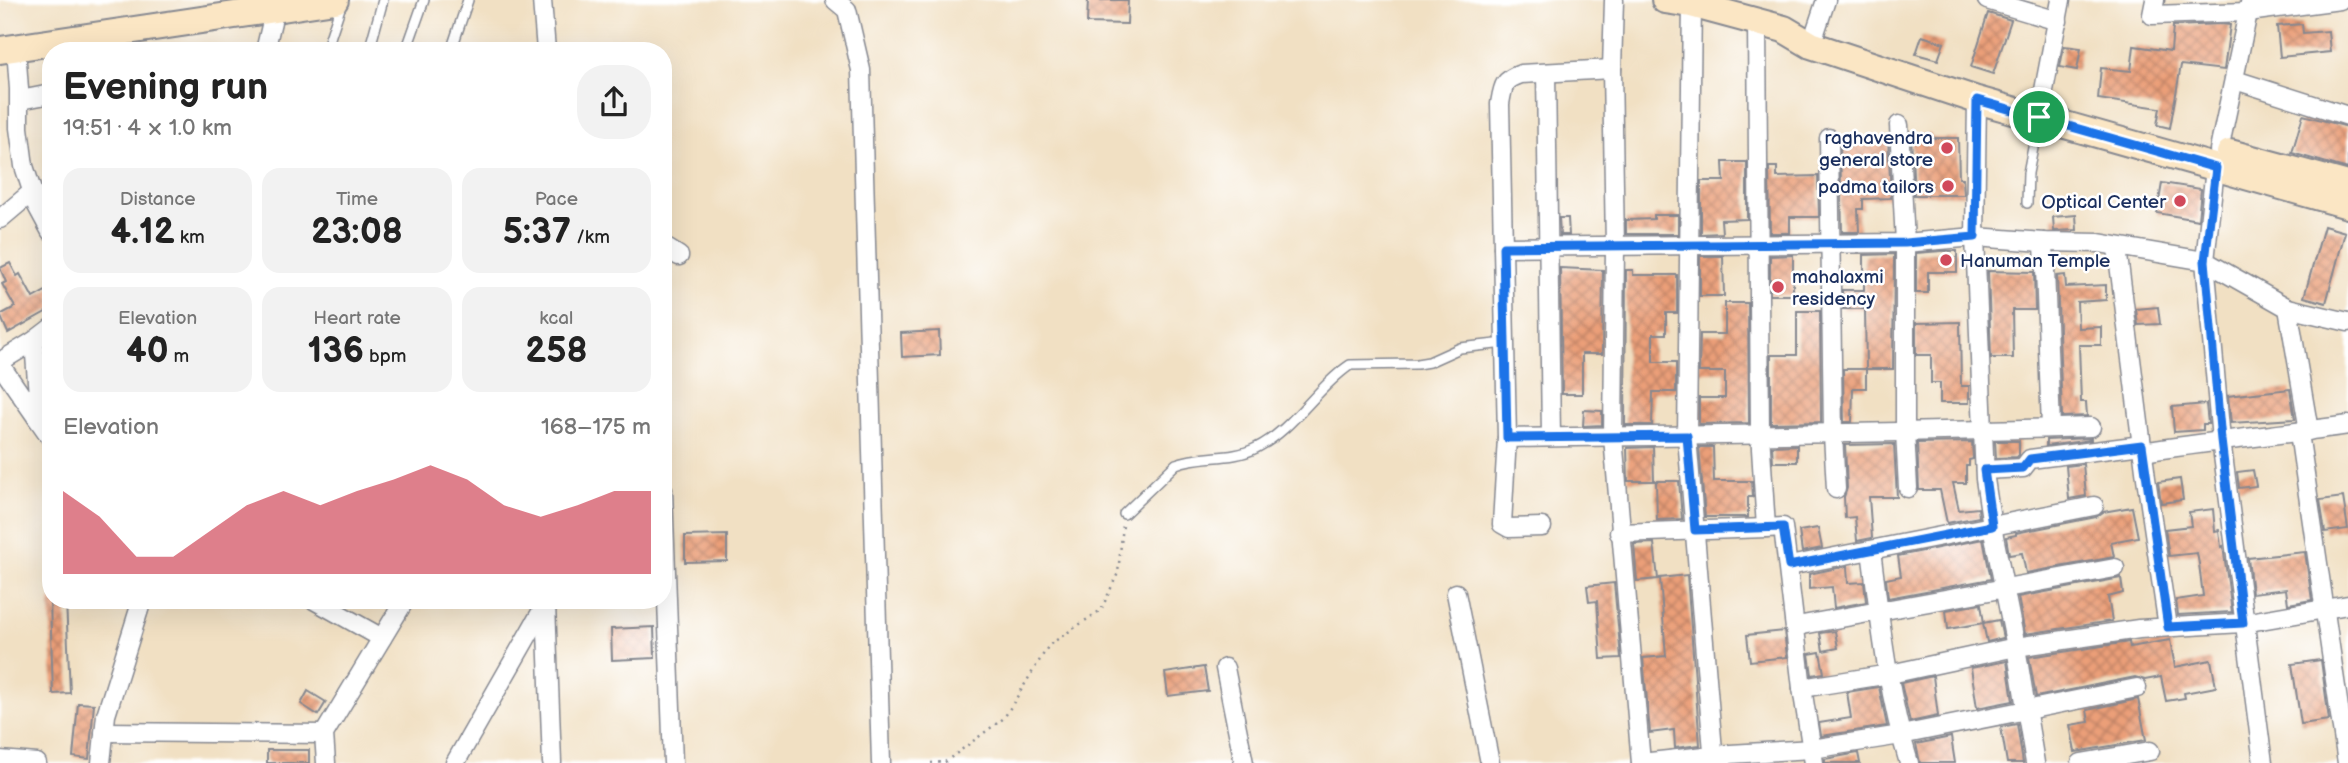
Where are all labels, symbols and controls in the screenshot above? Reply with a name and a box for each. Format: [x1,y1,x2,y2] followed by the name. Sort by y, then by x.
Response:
[63,65,268,110] text: Evening run
[577,65,651,139] button: share
[2009,87,2069,147] pin
[2020,98,2058,136] icon: arrive
[63,114,232,142] text: 19:51 · 4 × 1.0 km
[1819,127,1933,172] place label: raghavendra general store
[1939,140,1955,156] marker: raghavendra general store
[1818,176,1934,199] place label: padma tailors
[1940,178,1956,194] marker: padma tailors
[120,188,196,211] text: Distance
[336,188,378,211] text: Time
[535,188,578,211] text: Pace
[2041,191,2167,214] place label: Optical Center
[2172,193,2188,209] marker: Optical Center
[111,211,175,254] text: 4.12
[311,211,403,254] text: 23:08
[503,211,571,254] text: 5:37
[175,226,205,249] text: km
[571,226,610,249] text: /km
[1960,250,2110,273] place label: Hanuman Temple
[1938,252,1954,268] marker: Hanuman Temple
[1792,266,1884,311] place label: mahalaxmi residency
[1770,279,1786,295] marker: mahalaxmi residency
[118,307,197,330] text: Elevation
[313,307,401,330] text: Heart rate
[539,307,573,330] text: kcal
[126,330,168,373] text: 40
[308,330,364,373] text: 136
[525,330,587,373] text: 258
[168,345,189,368] text: m
[364,345,406,368] text: bpm
[63,413,159,441] text: Elevation
[541,413,651,441] text: 168–175 m

